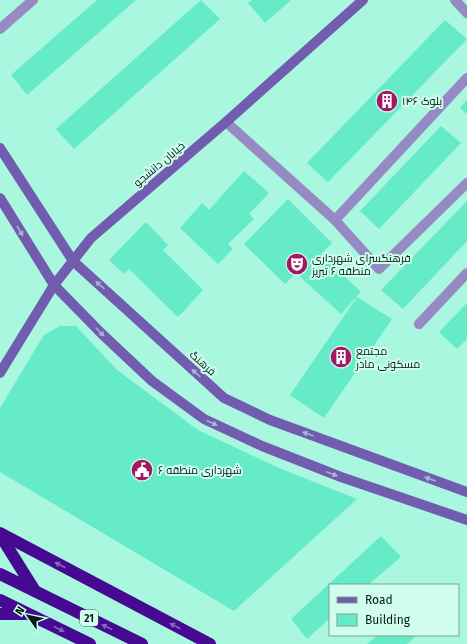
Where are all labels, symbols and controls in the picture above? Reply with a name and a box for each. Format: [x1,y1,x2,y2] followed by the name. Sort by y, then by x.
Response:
[374,88,400,114] building icon: بلوک ۱۴۶
[402,95,442,108] place label: بلوک ۱۴۶
[131,139,188,190] street label: خیابان دانشجو
[17,225,24,237] one-way arrow
[284,251,310,277] theatre icon: فرهنگسرای شهرداری منطقه ۶ تبریز
[311,252,411,278] place label: فرهنگسرای شهرداری منطقه ۶ تبریز
[95,281,104,290] one-way arrow
[95,328,105,337] one-way arrow
[328,344,354,370] building icon: مجتمع مسکونی مادر
[355,345,420,371] place label: مجتمع مسکونی مادر
[187,348,219,379] street label: فرهنگ
[190,368,201,377] one-way arrow
[206,420,218,426] one-way arrow
[302,431,314,437] one-way arrow
[129,457,155,483] public building icon: شهرداری منطقه ۶
[158,464,242,477] place label: شهرداری منطقه ۶
[326,471,338,477] one-way arrow
[424,475,436,481] one-way arrow
[54,562,66,568] one-way arrow
[329,584,459,636] legend
[365,593,393,607] text: Road
[8,596,48,636] north arrow
[13,604,27,617] text: N
[80,610,98,626] road number: 21
[365,613,411,627] text: Building
[169,623,181,629] one-way arrow
[101,624,113,630] one-way arrow
[53,626,65,632] one-way arrow

